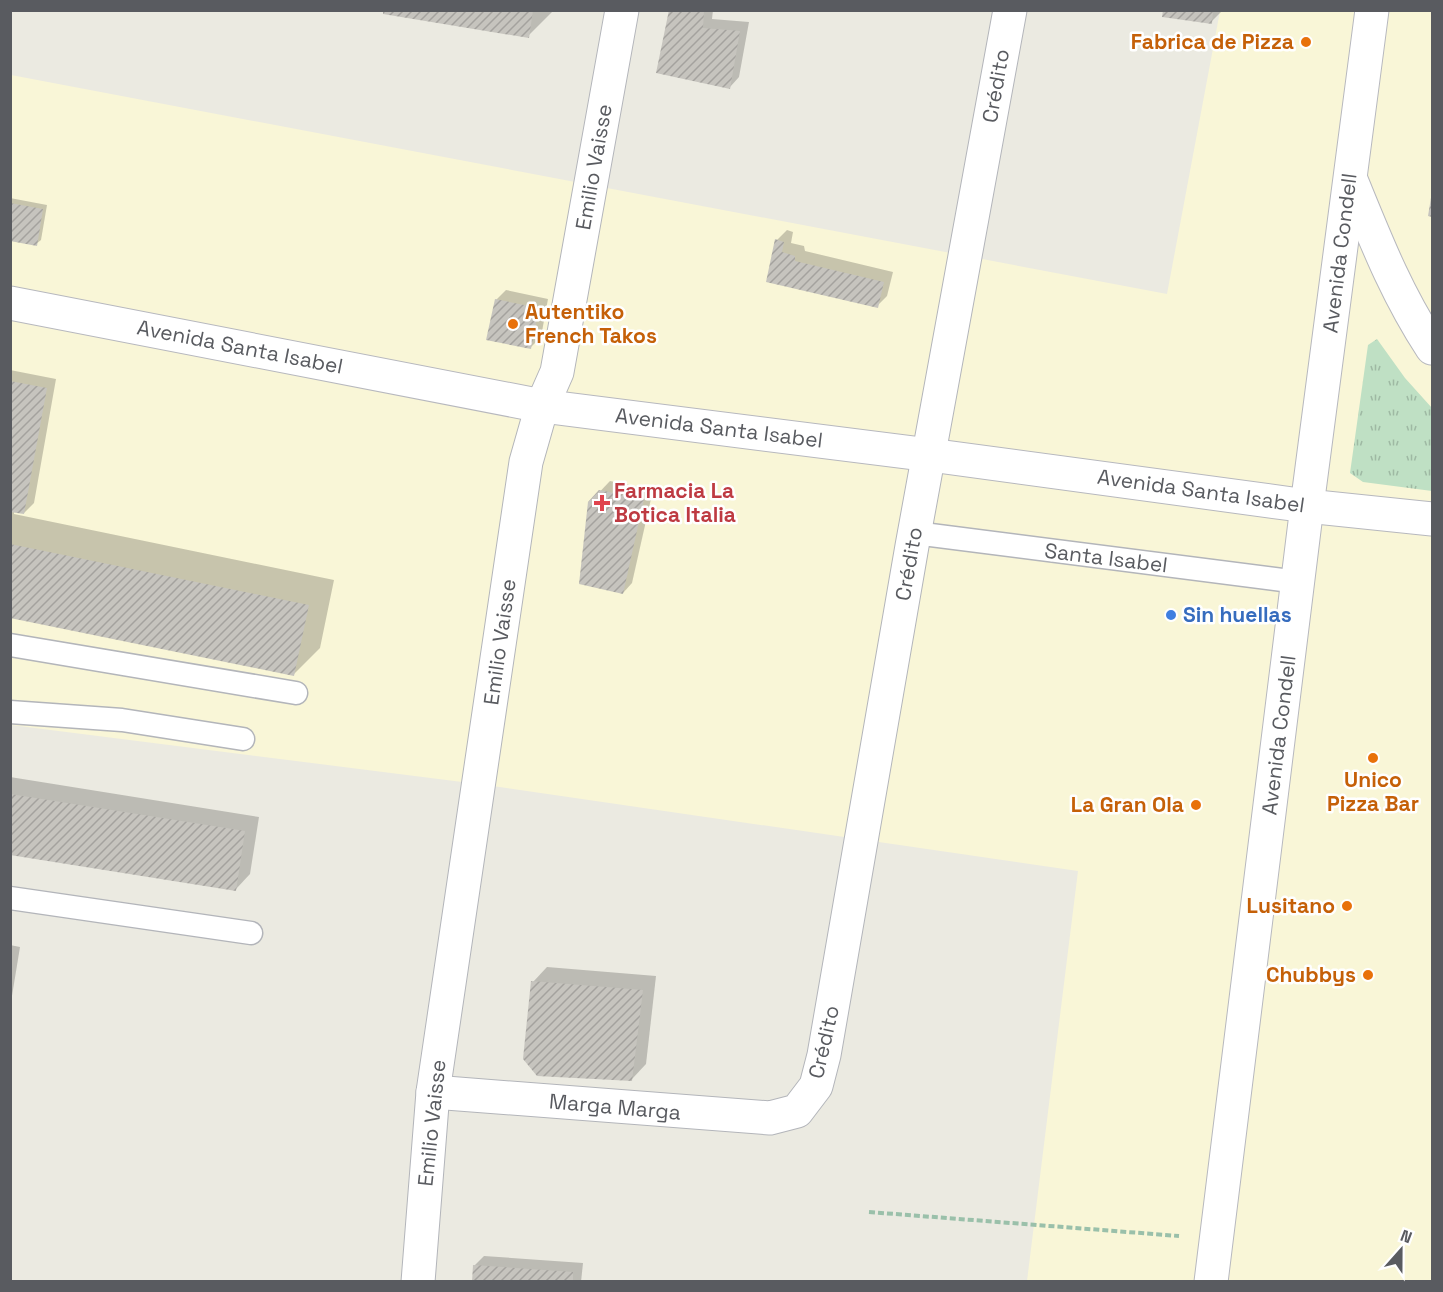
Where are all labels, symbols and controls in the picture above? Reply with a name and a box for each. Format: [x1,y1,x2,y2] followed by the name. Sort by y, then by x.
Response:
[1131,28,1294,55] place label: Fabrica de Pizza
[1299,35,1313,49] marker: Fabrica de Pizza
[976,47,1015,125] street label: Crédito
[569,102,618,232] street label: Emilio Vaisse
[1316,172,1363,334] street label: Avenida Condell
[525,298,657,349] place label: Autentiko French Takos
[135,313,345,380] street label: Avenida Santa Isabel
[506,317,520,331] marker: Autentiko French Takos
[614,401,824,454] street label: Avenida Santa Isabel
[1096,463,1306,518] street label: Avenida Santa Isabel
[614,477,736,528] place label: Farmacia La Botica Italia
[595,496,609,510] marker: Farmacia La Botica Italia
[889,525,928,603] street label: Crédito
[1043,537,1169,578] street label: Santa Isabel
[477,577,522,707] street label: Emilio Vaisse
[1183,601,1292,628] place label: Sin huellas
[1164,608,1178,622] marker: Sin huellas
[1255,654,1302,816] street label: Avenida Condell
[1366,751,1380,765] marker: Unico Pizza Bar
[1327,766,1419,817] place label: Unico Pizza Bar
[1071,791,1184,818] place label: La Gran Ola
[1189,798,1203,812] marker: La Gran Ola
[1247,892,1335,919] place label: Lusitano
[1340,899,1354,913] marker: Lusitano
[1266,961,1356,988] place label: Chubbys
[1361,968,1375,982] marker: Chubbys
[802,1003,845,1081] street label: Crédito
[411,1058,452,1188] street label: Emilio Vaisse
[548,1087,682,1126] street label: Marga Marga
[1371,1220,1431,1280] north arrow
[1397,1225,1415,1248] text: N

